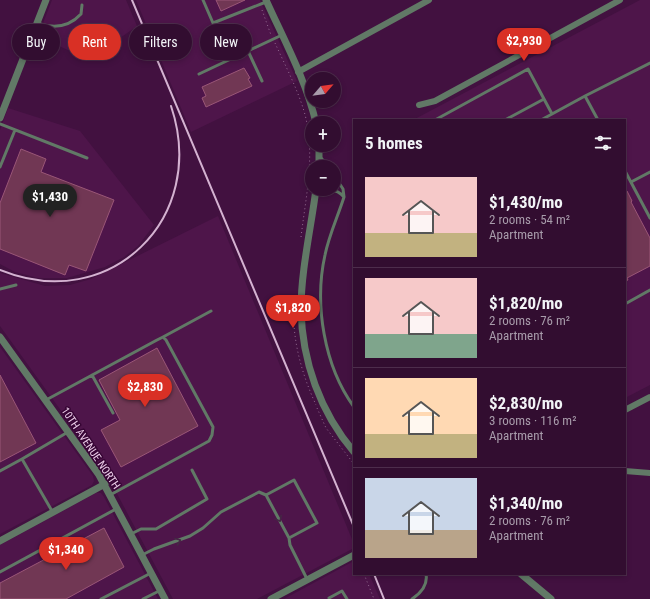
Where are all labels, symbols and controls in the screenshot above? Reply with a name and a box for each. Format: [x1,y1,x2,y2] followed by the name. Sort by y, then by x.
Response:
[12,24,60,60] chip: Buy
[68,24,121,60] chip: Rent
[129,24,192,60] chip: Filters
[200,24,252,60] chip: New
[491,28,557,62] pin: $2,930
[506,33,542,48] text: $2,930
[305,72,341,108] north arrow
[305,72,341,196] map controls
[305,116,341,152] button: +
[592,132,614,154] icon: filters
[365,133,423,153] text: 5 homes
[305,160,341,196] button: −
[17,184,83,218] pin: $1,430
[32,189,68,204] text: $1,430
[489,192,563,212] text: $1,430/mo
[397,193,445,241] icon: home
[489,212,570,227] text: 2 rooms · 54 m²
[489,227,543,242] text: Apartment
[489,293,563,313] text: $1,820/mo
[397,294,445,342] icon: home
[260,295,326,329] pin: $1,820
[275,300,311,315] text: $1,820
[489,313,570,328] text: 2 rooms · 76 m²
[489,328,543,343] text: Apartment
[112,374,178,408] pin: $2,830
[127,379,163,394] text: $2,830
[489,393,563,413] text: $2,830/mo
[397,394,445,442] icon: home
[58,405,123,492] street label: 10TH AVENUE NORTH
[489,413,576,428] text: 3 rooms · 116 m²
[489,428,543,443] text: Apartment
[489,493,563,513] text: $1,340/mo
[397,494,445,542] icon: home
[489,513,570,528] text: 2 rooms · 76 m²
[274,515,282,522] one-way arrow
[489,528,543,543] text: Apartment
[33,537,99,571] pin: $1,340
[174,537,181,545] one-way arrow
[48,542,84,557] text: $1,340

